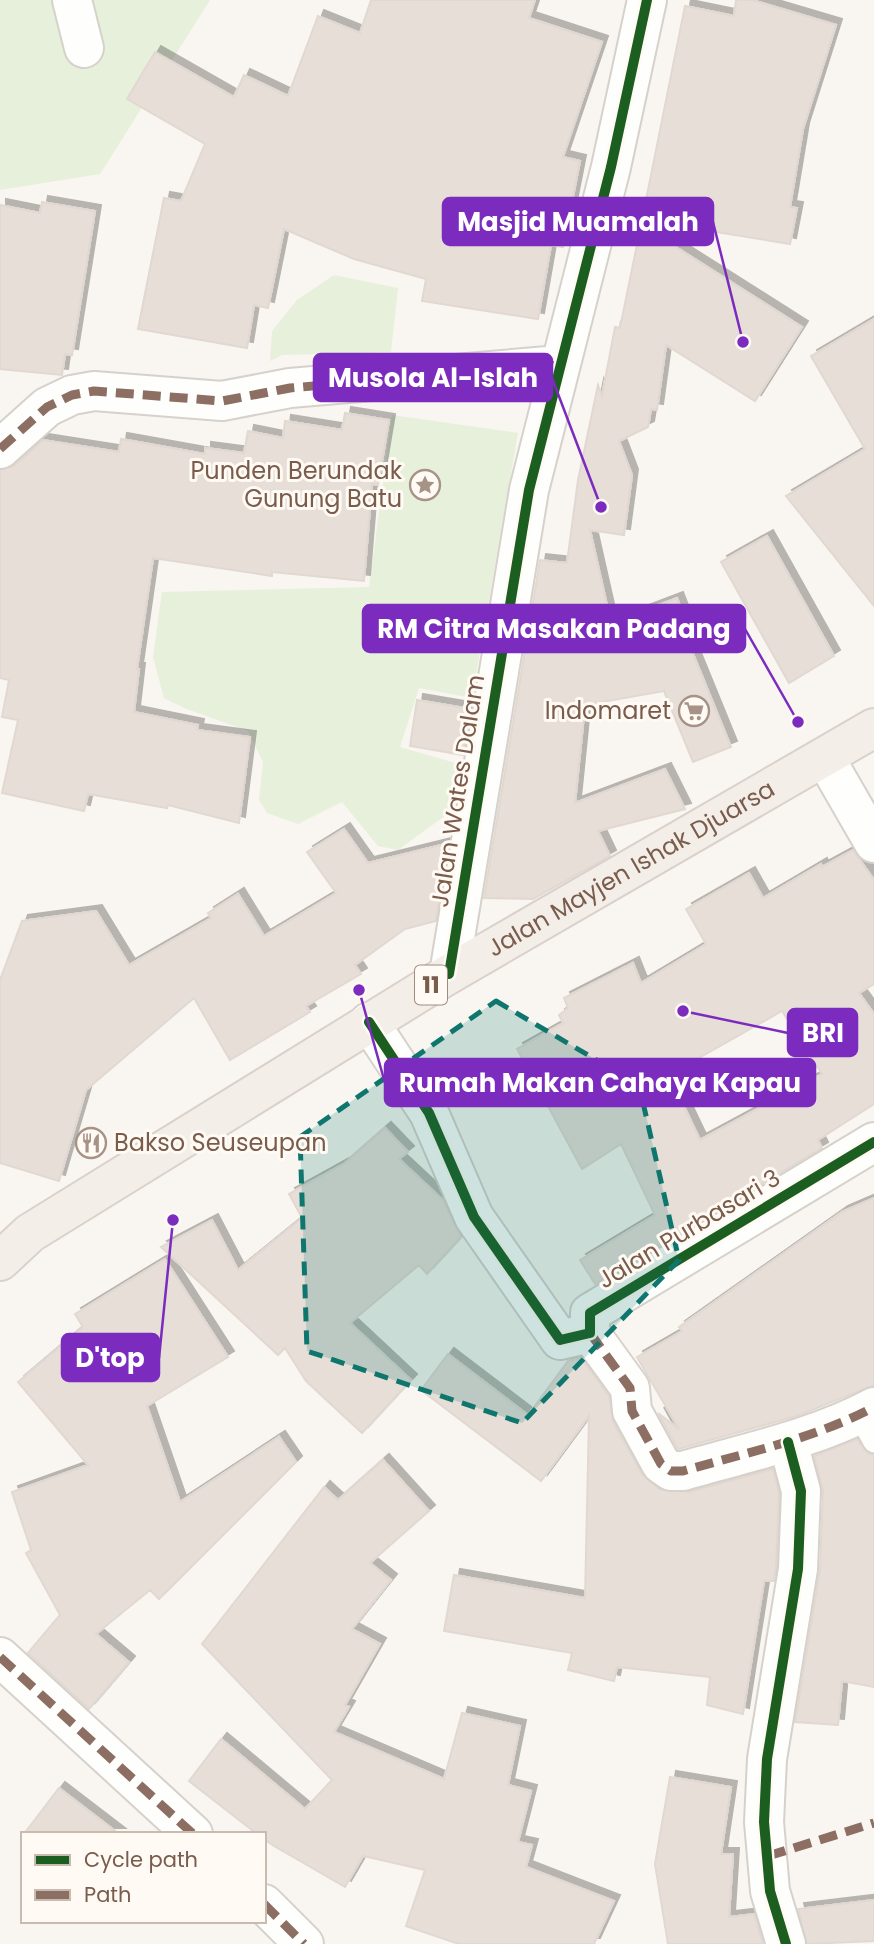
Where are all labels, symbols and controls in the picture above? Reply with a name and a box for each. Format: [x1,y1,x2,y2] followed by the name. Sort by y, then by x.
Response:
[443,198,713,245] callout: Masjid Muamalah
[457,204,699,240] text: Masjid Muamalah
[314,354,552,401] callout: Musola Al-Islah
[328,360,538,396] text: Musola Al-Islah
[190,454,403,515] place label: Punden Berundak Gunung Batu
[408,468,442,502] place icon: Punden Berundak Gunung Batu
[363,605,745,652] callout: RM Citra Masakan Padang
[377,611,731,647] text: RM Citra Masakan Padang
[423,672,492,910] street label: Jalan Wates Dalam
[545,694,671,727] place label: Indomaret
[677,694,711,728] supermarket icon: Indomaret
[481,772,781,964] street label: Jalan Mayjen Ishak Djuarsa
[415,966,447,1004] road number: 11
[788,1009,857,1056] callout: BRI
[802,1015,844,1051] text: BRI
[385,1059,815,1106] callout: Rumah Makan Cahaya Kapau
[399,1065,801,1101] text: Rumah Makan Cahaya Kapau
[74,1126,108,1160] restaurant icon: Bakso Seuseupan
[114,1126,327,1159] place label: Bakso Seuseupan
[591,1161,786,1296] street label: Jalan Purbasari 3
[62,1334,159,1381] callout: D'top
[75,1340,145,1376] text: D'top
[21,1832,266,1923] legend
[84,1845,198,1874] text: Cycle path
[84,1880,131,1909] text: Path

